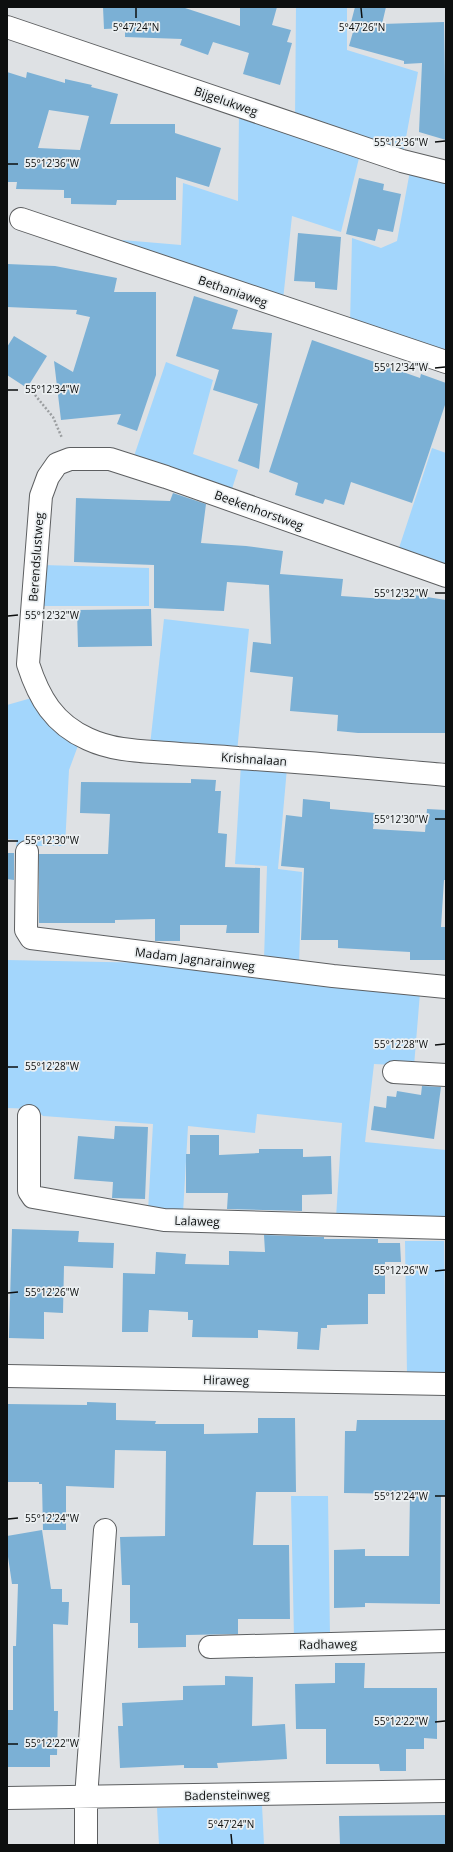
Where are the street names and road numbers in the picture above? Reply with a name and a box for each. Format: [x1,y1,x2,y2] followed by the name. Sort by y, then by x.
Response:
[192,82,261,120] street label: Bijgelukweg
[196,271,270,311] street label: Bethaniaweg
[212,486,306,534] street label: Beekenhorstweg
[24,511,48,602] street label: Berendslustweg
[220,748,288,770] street label: Krishnalaan
[134,943,256,975] street label: Madam Jagnarainweg
[174,1212,220,1230] street label: Lalaweg
[203,1371,250,1389] street label: Hiraweg
[299,1635,358,1653] street label: Radhaweg
[184,1786,270,1804] street label: Badensteinweg

